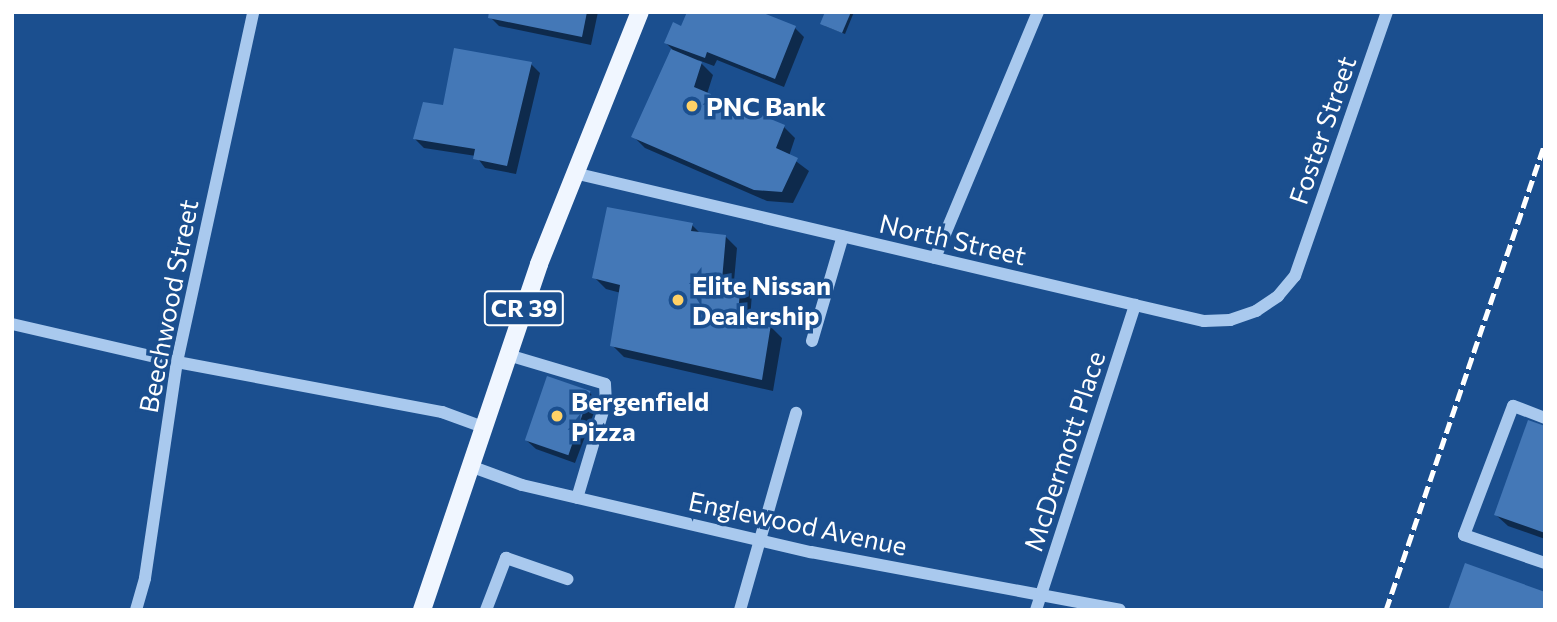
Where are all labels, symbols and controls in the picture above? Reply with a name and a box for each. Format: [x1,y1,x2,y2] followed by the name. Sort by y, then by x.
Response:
[1282,52,1362,208] street label: Foster Street
[706,90,826,122] place label: PNC Bank
[684,98,700,114] marker: PNC Bank
[132,197,204,415] street label: Beechwood Street
[877,207,1029,271] street label: North Street
[692,269,831,330] place label: Elite Nissan Dealership
[484,288,564,328] road number: CR 39
[670,292,686,308] marker: Elite Nissan Dealership
[1017,347,1111,555] street label: McDermott Place
[571,385,709,446] place label: Bergenfield Pizza
[549,408,565,424] marker: Bergenfield Pizza
[686,485,910,561] street label: Englewood Avenue

